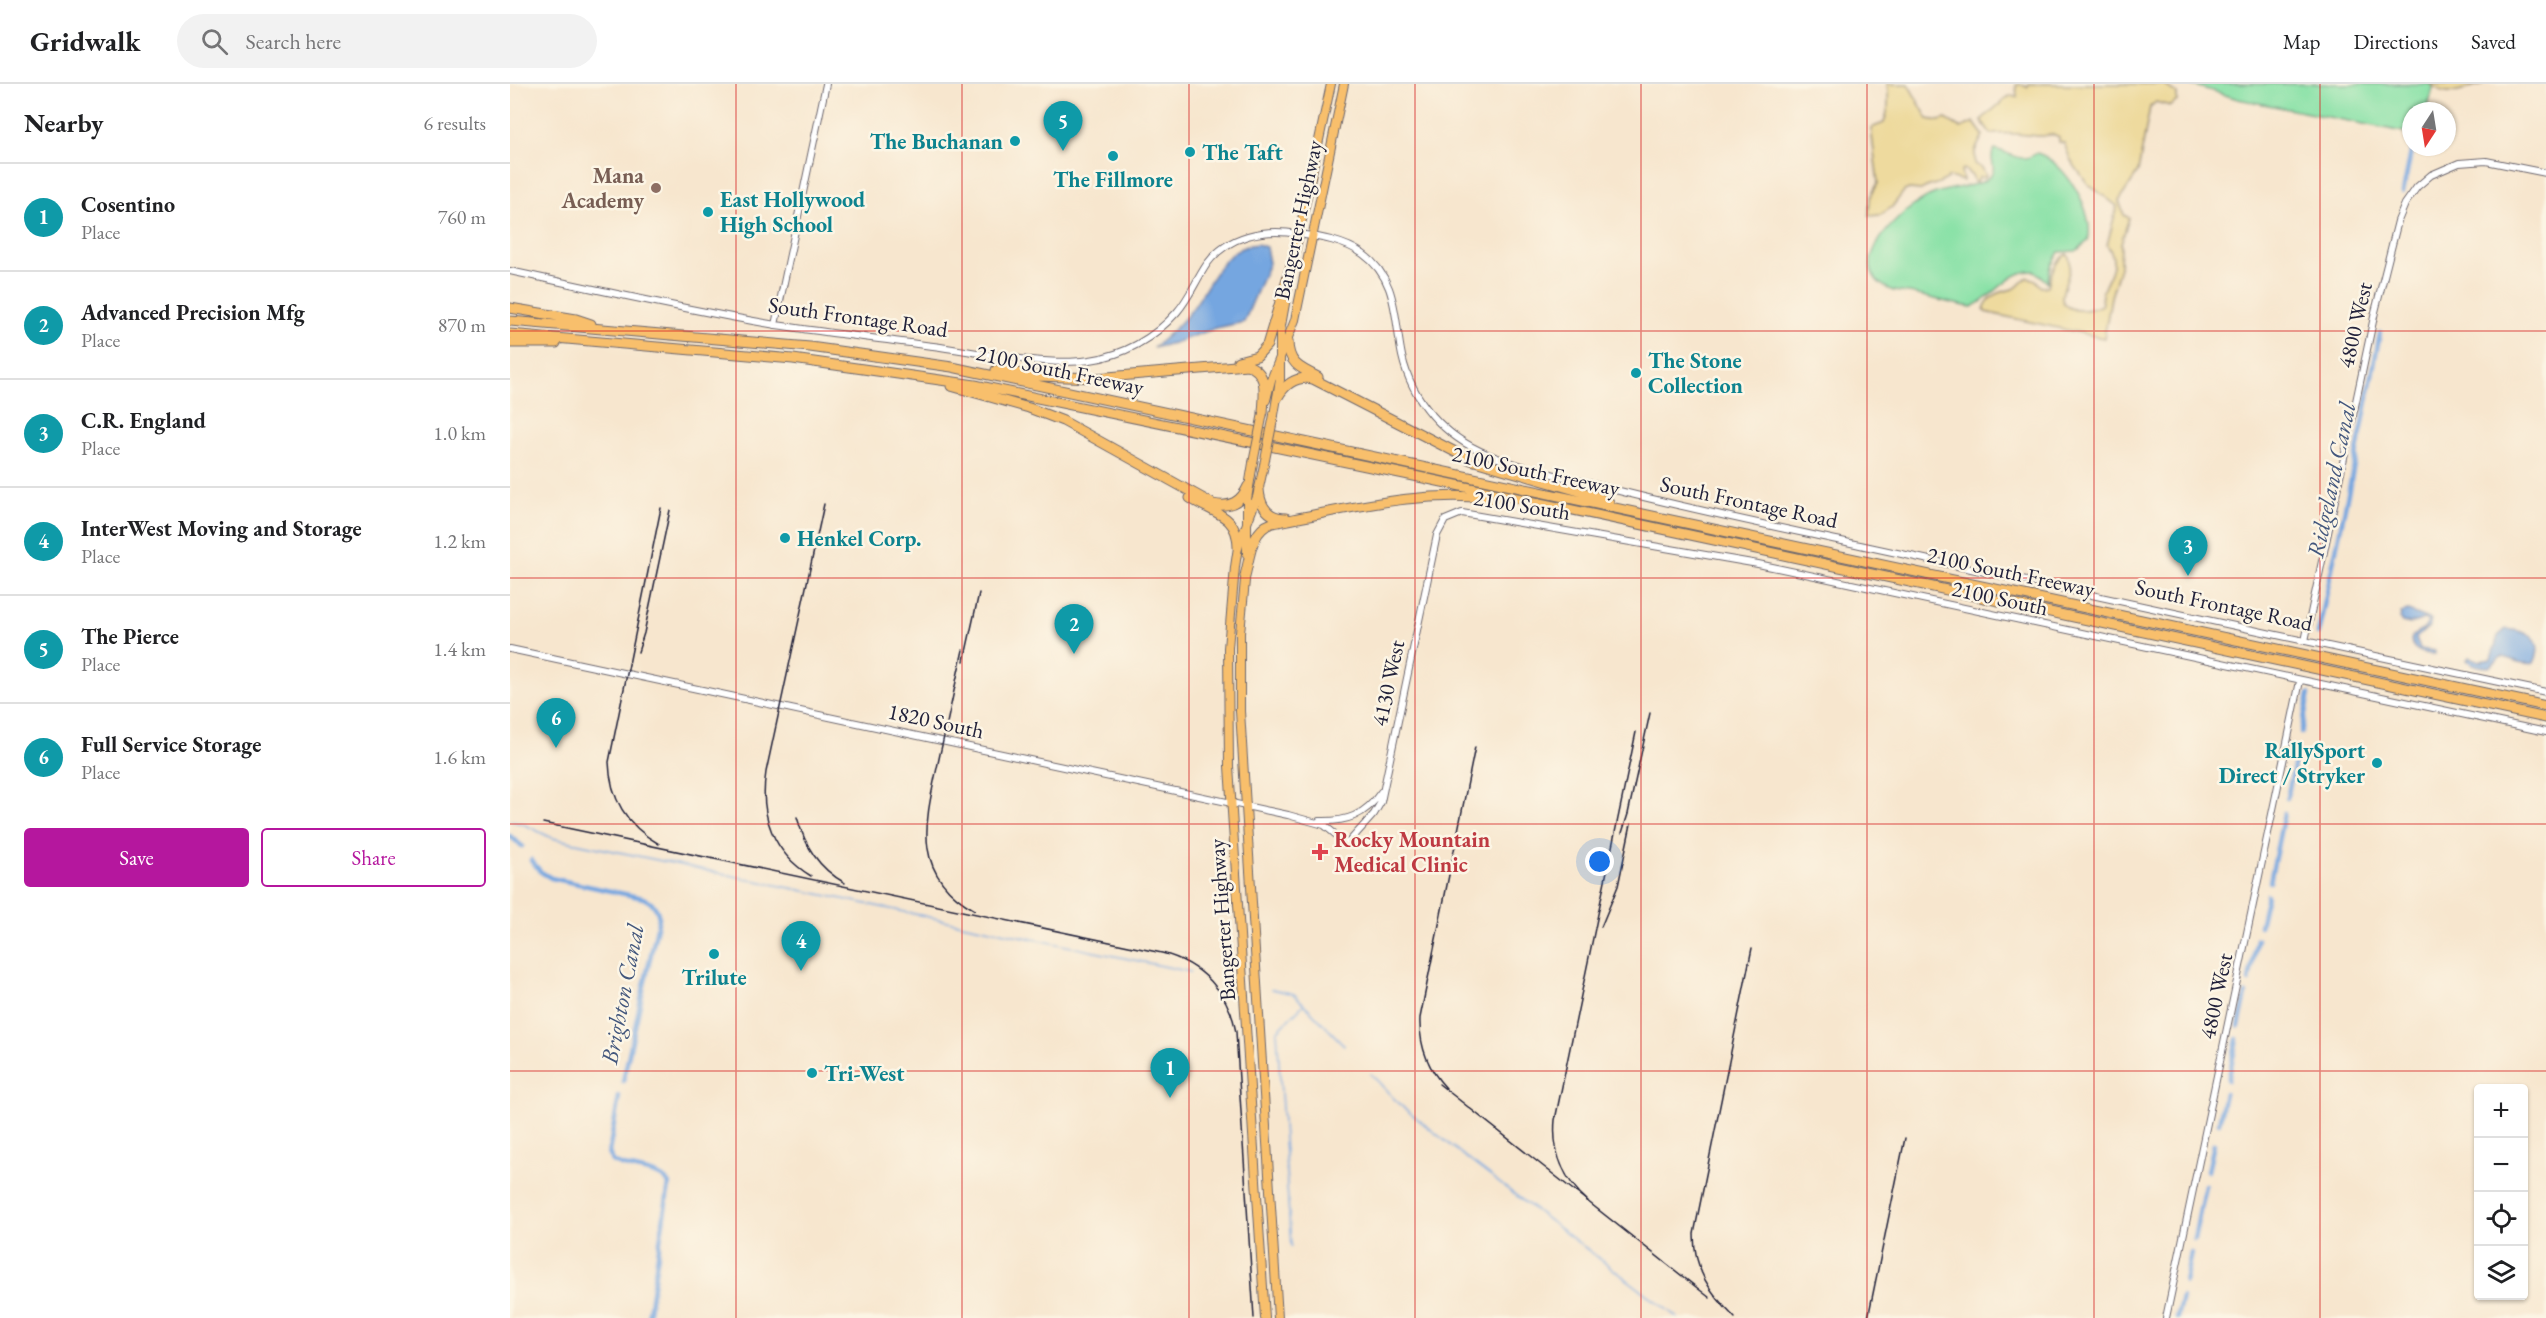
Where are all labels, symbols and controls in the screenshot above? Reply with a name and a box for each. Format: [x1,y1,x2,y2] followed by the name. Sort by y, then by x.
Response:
[177,14,597,68] search box
[30,23,141,59] text: Gridwalk
[198,25,231,58] icon: search
[246,27,341,56] text: Search here
[2283,28,2320,55] text: Map
[2353,28,2438,55] text: Directions
[2471,28,2516,55] text: Saved
[1044,101,1082,151] pin: 5
[2402,102,2456,156] north arrow
[24,106,104,140] text: Nearby
[423,110,486,136] text: 6 results
[870,127,1004,156] place label: The Buchanan
[1008,134,1022,148] marker: The Buchanan
[1267,137,1329,303] street label: Bangerter Highway
[1202,138,1284,167] place label: The Taft
[1183,145,1197,159] marker: The Taft
[1106,149,1120,163] marker: The Fillmore
[560,161,644,215] place label: Mana Academy
[1053,165,1173,194] place label: The Fillmore
[649,181,663,195] marker: Mana Academy
[720,185,865,239] place label: East Hollywood High School
[81,190,175,219] text: Cosentino
[38,204,49,230] text: 1
[438,204,486,230] text: 760 m
[701,205,715,219] marker: East Hollywood High School
[81,219,120,245] text: Place
[2331,279,2379,371] street label: 4800 West
[766,290,950,344] street label: South Frontage Road
[81,298,305,327] text: Advanced Precision Mfg
[38,312,49,338] text: 2
[438,312,486,338] text: 870 m
[81,327,120,353] text: Place
[974,338,1147,402] street label: 2100 South Freeway
[1648,346,1743,400] place label: The Stone Collection
[1629,366,1643,380] marker: The Stone Collection
[2299,398,2363,561] water label: Ridgeland Canal
[81,406,206,435] text: C.R. England
[38,420,49,446] text: 3
[433,420,486,446] text: 1.0 km
[81,435,120,461] text: Place
[1450,439,1623,503] street label: 2100 South Freeway
[1658,469,1841,535] street label: South Frontage Road
[1472,483,1572,527] street label: 2100 South
[81,514,362,543] text: InterWest Moving and Storage
[797,524,922,553] place label: Henkel Corp.
[2168,526,2208,576] pin: 3
[38,528,49,554] text: 4
[433,528,486,554] text: 1.2 km
[778,531,792,545] marker: Henkel Corp.
[1925,541,2097,603] street label: 2100 South Freeway
[81,543,120,569] text: Place
[2133,572,2316,638] street label: South Frontage Road
[1950,575,2050,621] street label: 2100 South
[1054,604,1094,654] pin: 2
[81,622,179,651] text: The Pierce
[38,636,49,662] text: 5
[433,636,486,662] text: 1.4 km
[1365,637,1411,729] street label: 4130 West
[81,651,120,677] text: Place
[885,697,987,745] street label: 1820 South
[536,698,576,748] pin: 6
[81,730,261,759] text: Full Service Storage
[2219,736,2366,790] place label: RallySport Direct / Stryker
[38,744,49,770] text: 6
[433,744,486,770] text: 1.6 km
[2370,756,2384,770] marker: RallySport Direct / Stryker
[81,759,120,785] text: Place
[1334,825,1491,879] place label: Rocky Mountain Medical Clinic
[24,828,249,887] button: Save
[261,828,486,887] button: Share
[1202,838,1242,1002] street label: Bangerter Highway
[1311,843,1329,861] marker: Rocky Mountain Medical Clinic
[1585,847,1614,876] your location
[593,920,651,1068] water label: Brighton Canal
[782,922,820,971] pin: 4
[707,947,721,961] marker: Trilute
[2193,950,2239,1042] street label: 4800 West
[681,963,747,992] place label: Trilute
[1150,1048,1190,1098] pin: 1
[824,1059,905,1088] place label: Tri-West
[805,1066,819,1080] marker: Tri-West
[2474,1084,2528,1300] map controls
[2474,1084,2528,1138] button: +
[2474,1138,2528,1192] button: −
[2474,1192,2528,1246] button: locate
[2474,1246,2528,1300] button: layers

